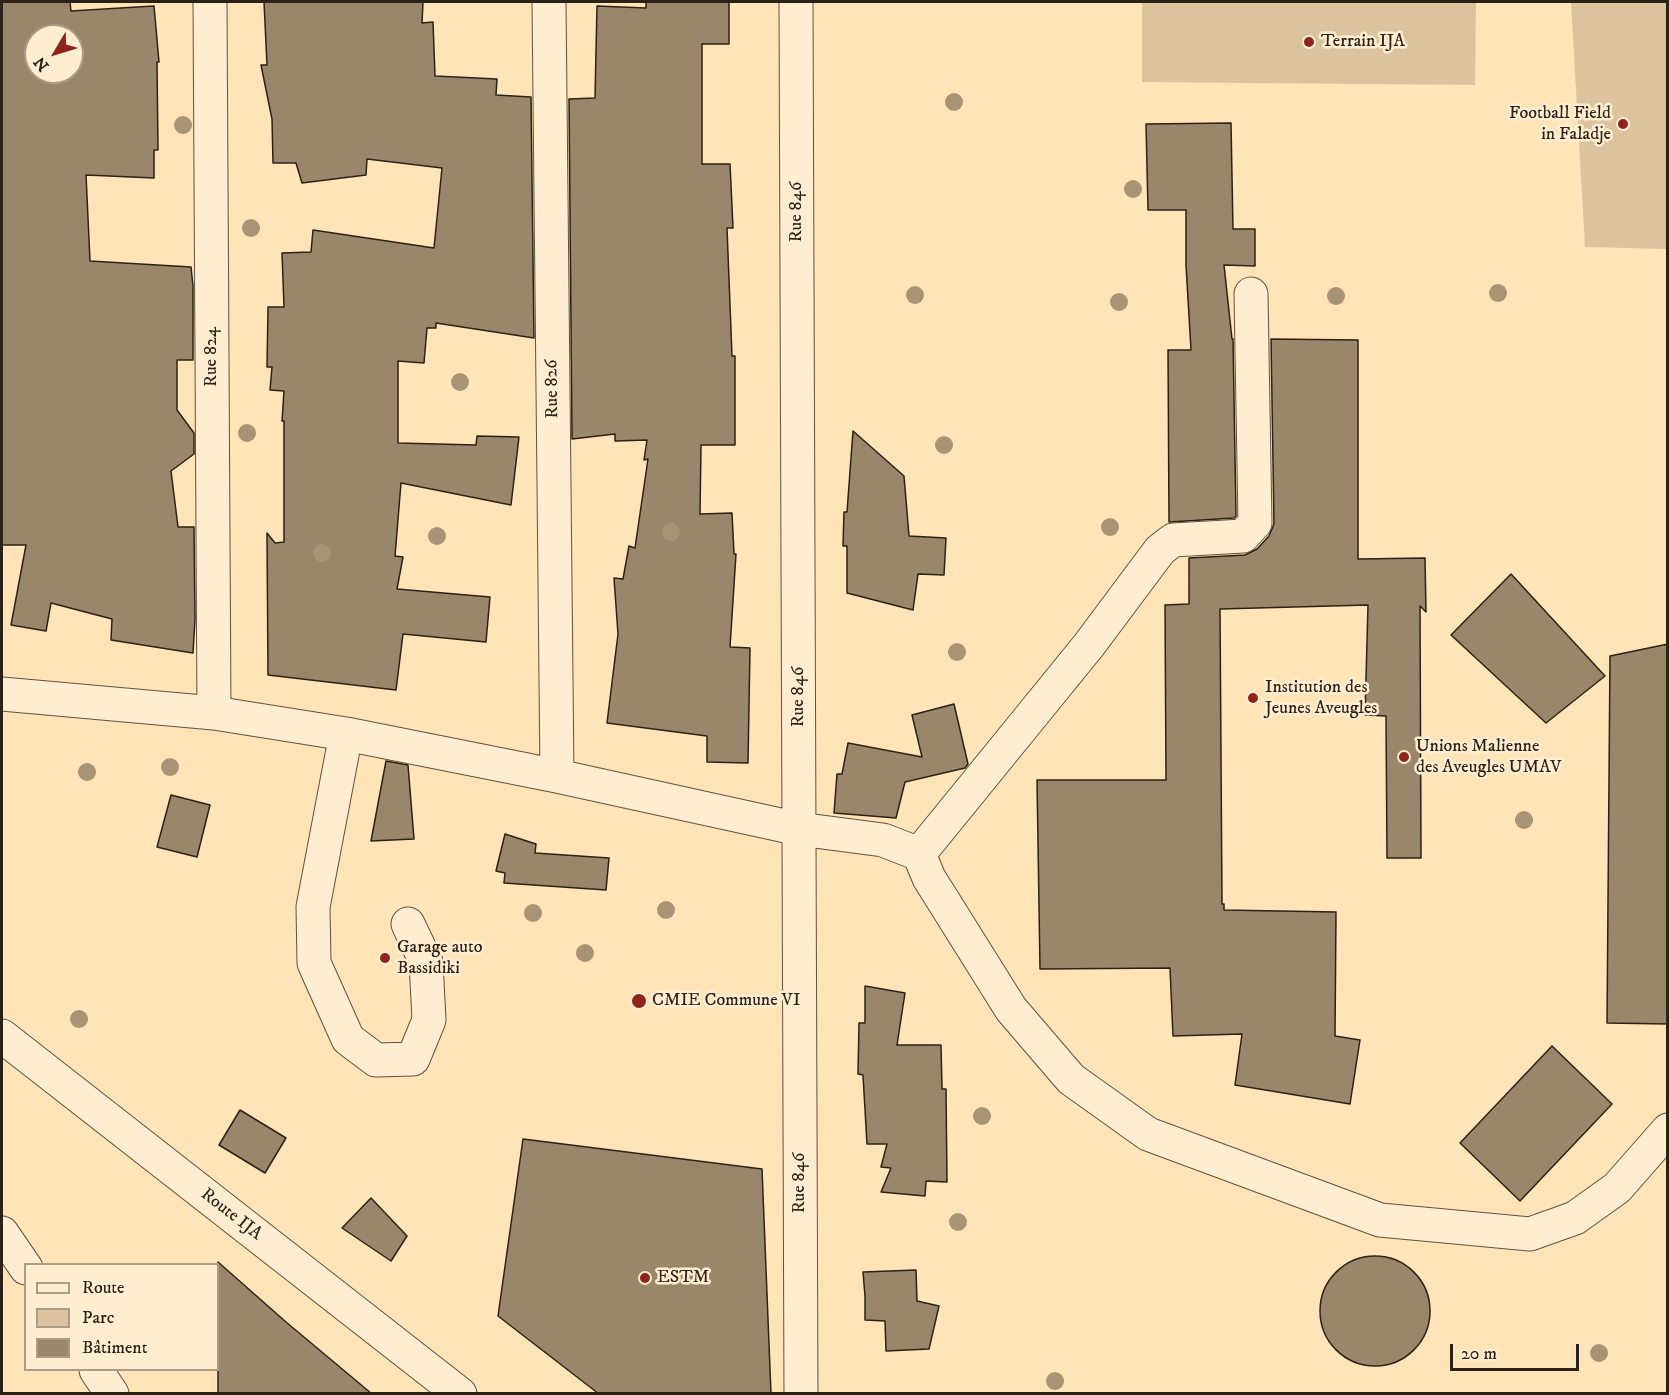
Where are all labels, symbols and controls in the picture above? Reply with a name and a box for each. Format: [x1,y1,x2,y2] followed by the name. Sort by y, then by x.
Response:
[24,24,84,84] north arrow
[1321,31,1405,53] place label: Terrain IJA
[1302,35,1316,49] marker: Terrain IJA
[29,53,53,75] text: N
[1509,103,1611,146] place label: Football Field in Faladje
[1616,117,1630,131] marker: Football Field in Faladje
[786,182,808,242] street label: Rue 846
[201,327,223,387] street label: Rue 824
[542,359,564,419] street label: Rue 826
[788,667,810,727] street label: Rue 846
[1265,677,1377,720] place label: Institution des Jeunes Aveugles
[1246,691,1260,705] marker: Institution des Jeunes Aveugles
[1416,736,1562,778] place label: Unions Malienne des Aveugles UMAV
[1397,750,1411,764] marker: Unions Malienne des Aveugles UMAV
[397,937,483,980] place label: Garage auto Bassidiki
[378,951,392,965] marker: Garage auto Bassidiki
[652,990,800,1012] place label: CMIE Commune VI
[630,992,648,1010] marker: CMIE Commune VI
[789,1153,811,1213] street label: Rue 846
[196,1184,266,1246] street label: Route IJA
[24,1263,219,1371] legend
[657,1267,709,1289] place label: ESTM
[638,1271,652,1285] marker: ESTM
[82,1277,125,1299] text: Route
[82,1307,114,1329] text: Parc
[1453,1332,1582,1370] scale bar
[82,1337,147,1359] text: Bâtiment
[1461,1343,1497,1365] text: 20 m

